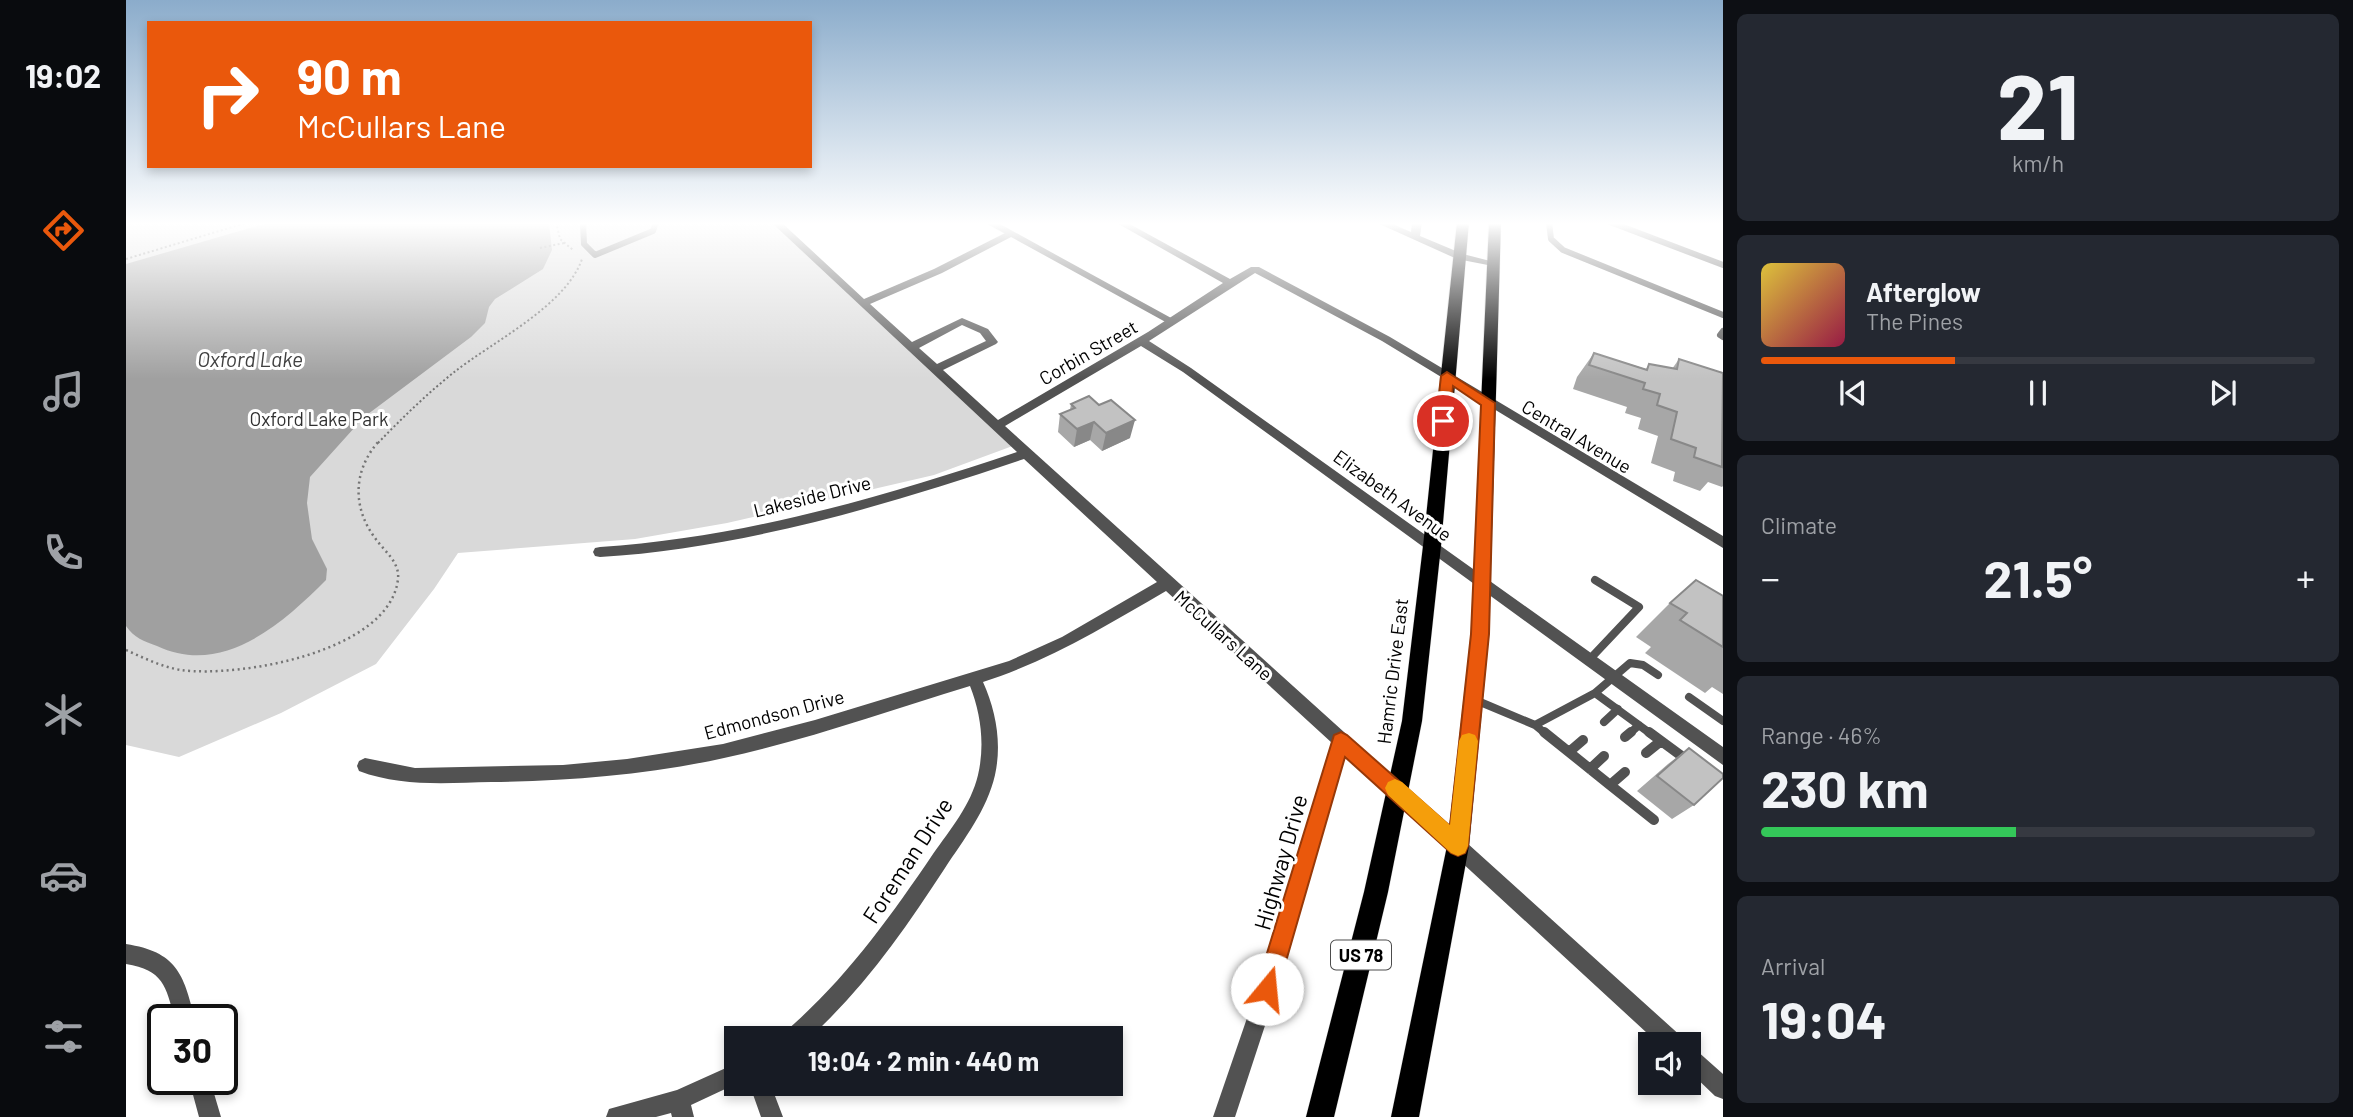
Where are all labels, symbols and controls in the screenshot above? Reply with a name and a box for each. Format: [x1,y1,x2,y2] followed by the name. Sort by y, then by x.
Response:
[297,46,402,105] text: 90 m
[182,49,273,140] icon: right
[1997,49,2079,158] text: 21
[25,56,101,94] text: 19:02
[297,106,506,144] text: McCullars Lane
[2012,149,2064,177] text: km/h
[39,206,88,255] icon: directions
[1866,276,1981,307] text: Afterglow
[1866,307,1963,335] text: The Pines
[1035,315,1141,389] street label: Corbin Street
[197,346,303,371] water label: Oxford Lake
[39,367,88,416] icon: music
[1834,374,1872,412] icon: previous
[2019,374,2057,412] icon: pause
[2204,374,2242,412] icon: next
[1413,391,1473,451] pin
[1518,394,1636,478] street label: Central Avenue
[1424,402,1462,440] icon: arrive
[249,407,389,430] park label: Oxford Lake Park
[1329,444,1457,546] street label: Elizabeth Avenue
[751,470,873,522] street label: Lakeside Drive
[1761,511,1837,539] text: Climate
[39,528,88,577] icon: phone
[1984,546,2092,608] text: 21.5°
[1761,554,1780,600] text: −
[2296,554,2315,600] text: +
[1170,585,1278,685] street label: McCullars Lane
[1372,597,1412,745] street label: Hamric Drive East
[701,684,847,744] street label: Edmondson Drive
[39,690,88,739] icon: climate
[1761,721,1882,749] text: Range · 46%
[1761,756,1929,818] text: 230 km
[1247,791,1313,933] street label: Highway Drive
[856,792,958,928] street label: Foreman Drive
[39,851,88,900] icon: car
[1331,940,1391,970] road number: US 78
[1230,952,1304,1026] position arrow
[1761,952,1825,980] text: Arrival
[1761,987,1887,1049] text: 19:04
[147,1004,238,1095] speed limit sign: 30
[39,1012,88,1061] icon: filters
[1638,1032,1701,1095] map controls
[1638,1032,1701,1095] button: sound
[808,1045,1039,1076] text: 19:04 · 2 min · 440 m

